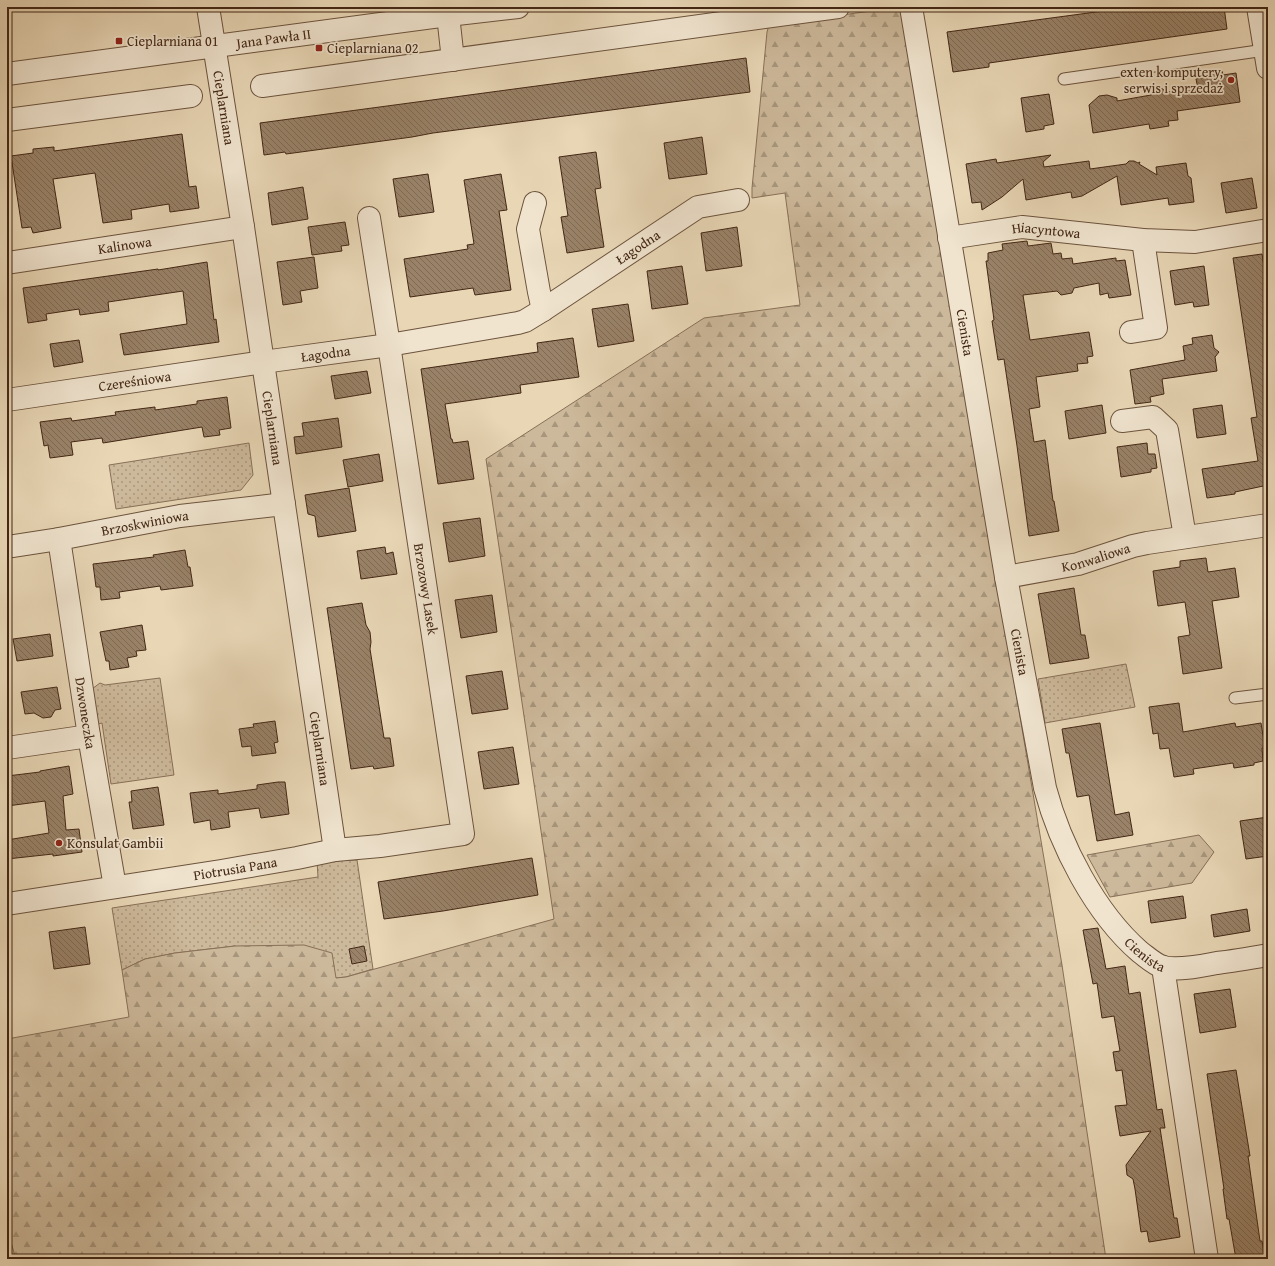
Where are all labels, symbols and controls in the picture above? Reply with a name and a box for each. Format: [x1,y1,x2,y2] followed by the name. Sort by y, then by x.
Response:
[233,23,312,53] street label: Jana Pawła II
[127,31,218,51] place label: Cieplarniana 01
[114,36,124,46] marker: Cieplarniana 01
[327,38,418,58] place label: Cieplarniana 02
[314,43,324,53] marker: Cieplarniana 02
[1120,62,1223,98] place label: exten komputery, serwis i sprzedaż
[208,69,240,147] street label: Cieplarniana
[1226,75,1236,85] marker: exten komputery, serwis i sprzedaż
[1010,217,1082,243] street label: Hiacyntowa
[612,225,664,269] street label: Łagodna
[96,231,153,259] street label: Kalinowa
[952,308,979,358] street label: Cienista
[300,340,352,367] street label: Łagodna
[97,366,173,396] street label: Czereśniowa
[257,390,288,467] street label: Cieplarniana
[99,505,190,541] street label: Brzoskwiniowa
[1060,538,1133,577] street label: Konwaliowa
[409,542,443,637] street label: Brzozowy Lasek
[1006,627,1034,677] street label: Cienista
[70,676,101,751] street label: Dzwoneczka
[305,710,335,787] street label: Cieplarniana
[67,833,163,853] place label: Konsulat Gambii
[54,838,64,848] marker: Konsulat Gambii
[192,851,279,885] street label: Piotrusia Pana
[1120,933,1168,977] street label: Cienista

